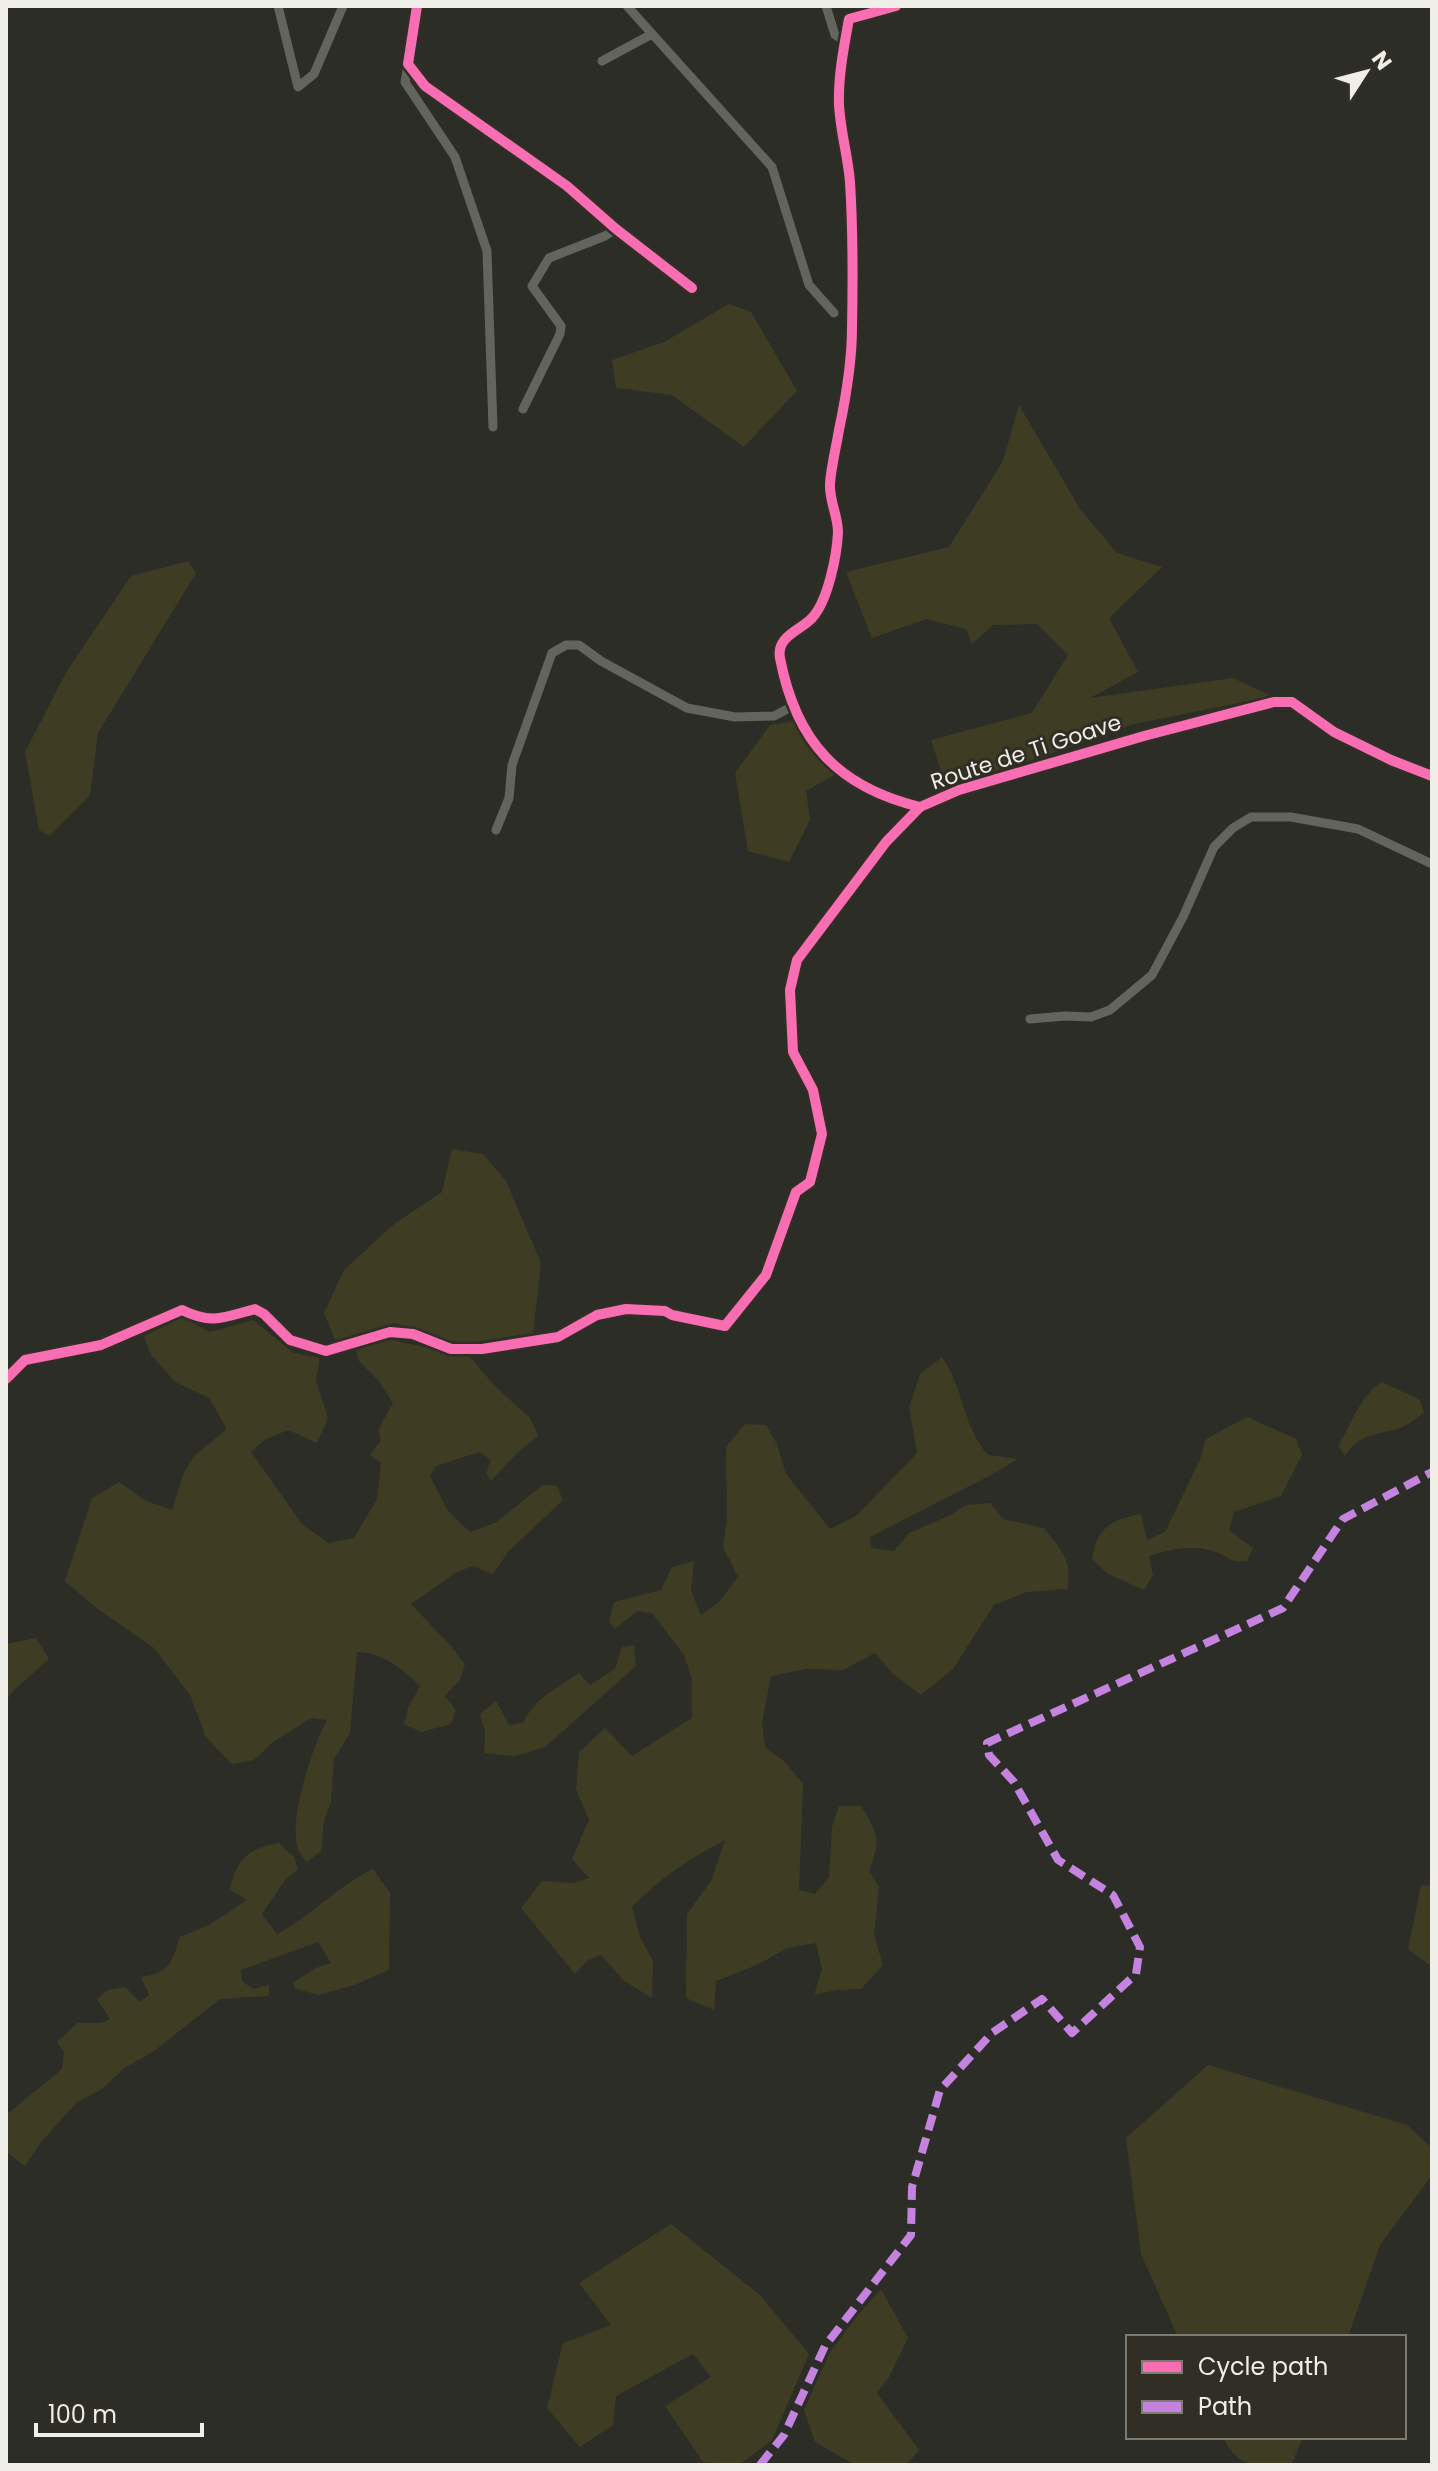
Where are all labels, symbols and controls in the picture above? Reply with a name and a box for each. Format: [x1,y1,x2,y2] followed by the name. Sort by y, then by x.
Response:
[1326,32,1406,112] north arrow
[1364,45,1399,76] text: N
[927,707,1125,797] street label: Route de Ti Goave
[1126,2335,1406,2439] legend
[1198,2350,1328,2383] text: Cycle path
[36,2387,202,2437] scale bar
[1198,2390,1252,2423] text: Path
[48,2398,117,2431] text: 100 m

